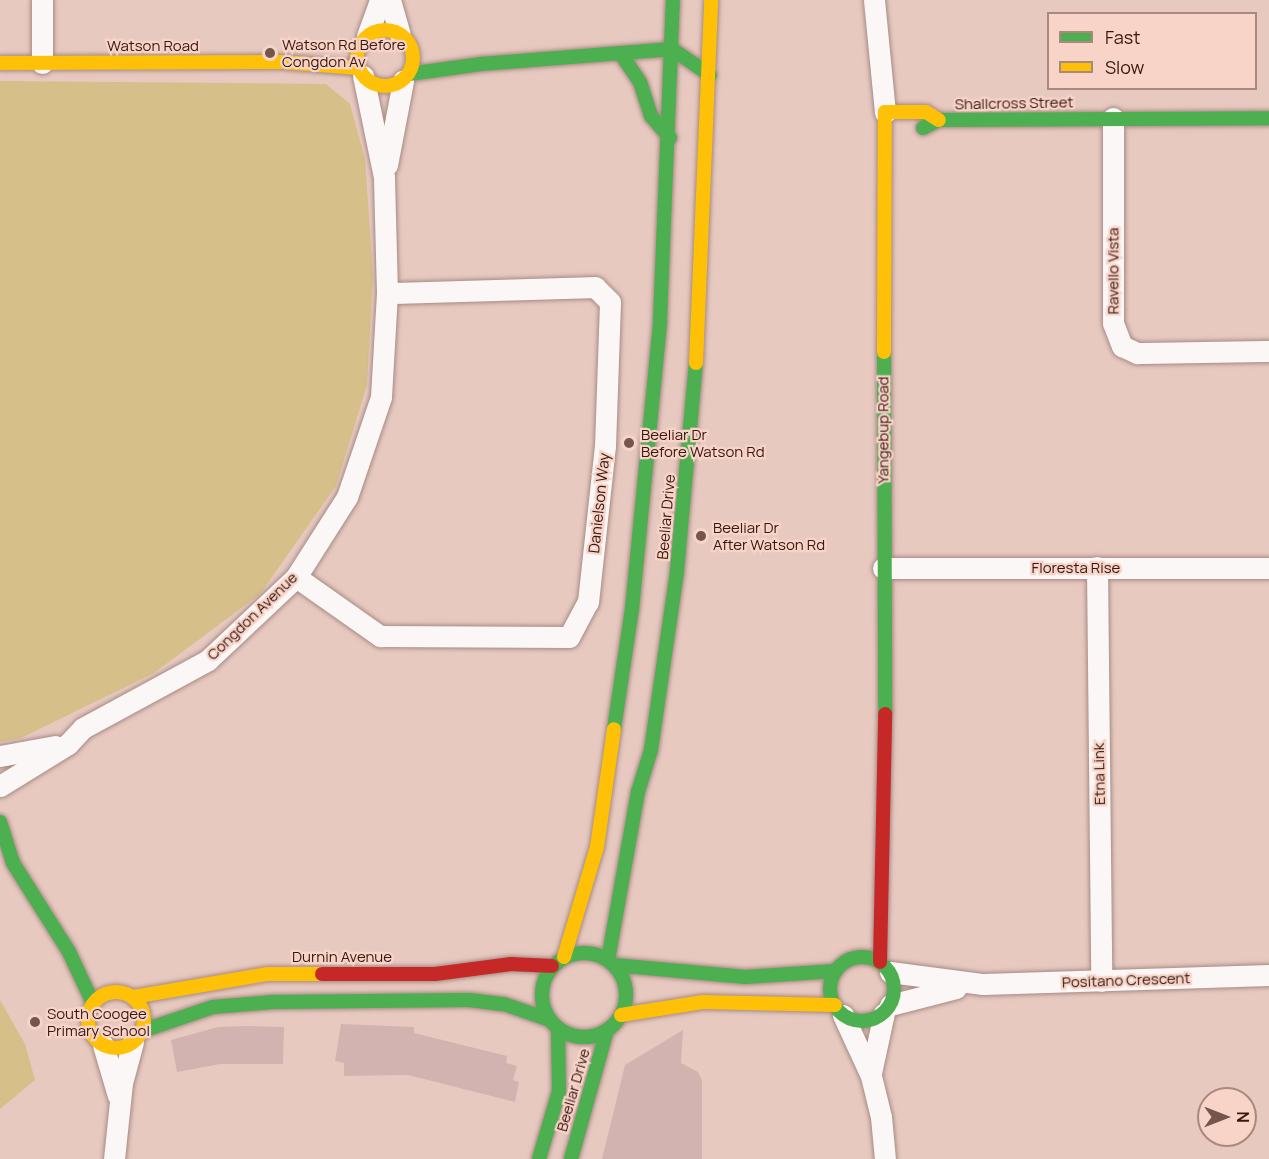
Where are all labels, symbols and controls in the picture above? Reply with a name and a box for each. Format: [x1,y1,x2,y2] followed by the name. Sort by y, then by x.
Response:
[1047,12,1257,90] legend
[1105,25,1140,49] text: Fast
[282,35,406,70] place label: Watson Rd Before Congdon Av
[107,37,199,55] street label: Watson Road
[263,46,277,60] marker: Watson Rd Before Congdon Av
[1105,55,1144,79] text: Slow
[955,93,1073,113] street label: Shallcross Street
[1104,228,1122,314] street label: Ravello Vista
[874,376,892,484] street label: Yangebup Road
[641,425,765,460] place label: Beeliar Dr Before Watson Rd
[622,436,636,450] marker: Beeliar Dr Before Watson Rd
[585,452,613,554] street label: Danielson Way
[653,474,679,560] street label: Beeliar Drive
[713,518,825,553] place label: Beeliar Dr After Watson Rd
[694,529,708,543] marker: Beeliar Dr After Watson Rd
[1032,559,1120,577] street label: Floresta Rise
[203,568,301,664] street label: Congdon Avenue
[1089,743,1109,805] street label: Etna Link
[292,948,392,966] street label: Durnin Avenue
[1062,969,1190,991] street label: Positano Crescent
[47,1004,150,1039] place label: South Coogee Primary School
[28,1015,42,1029] marker: South Coogee Primary School
[553,1046,593,1134] street label: Beeliar Drive
[1197,1087,1257,1147] north arrow
[1232,1111,1254,1123] text: N

